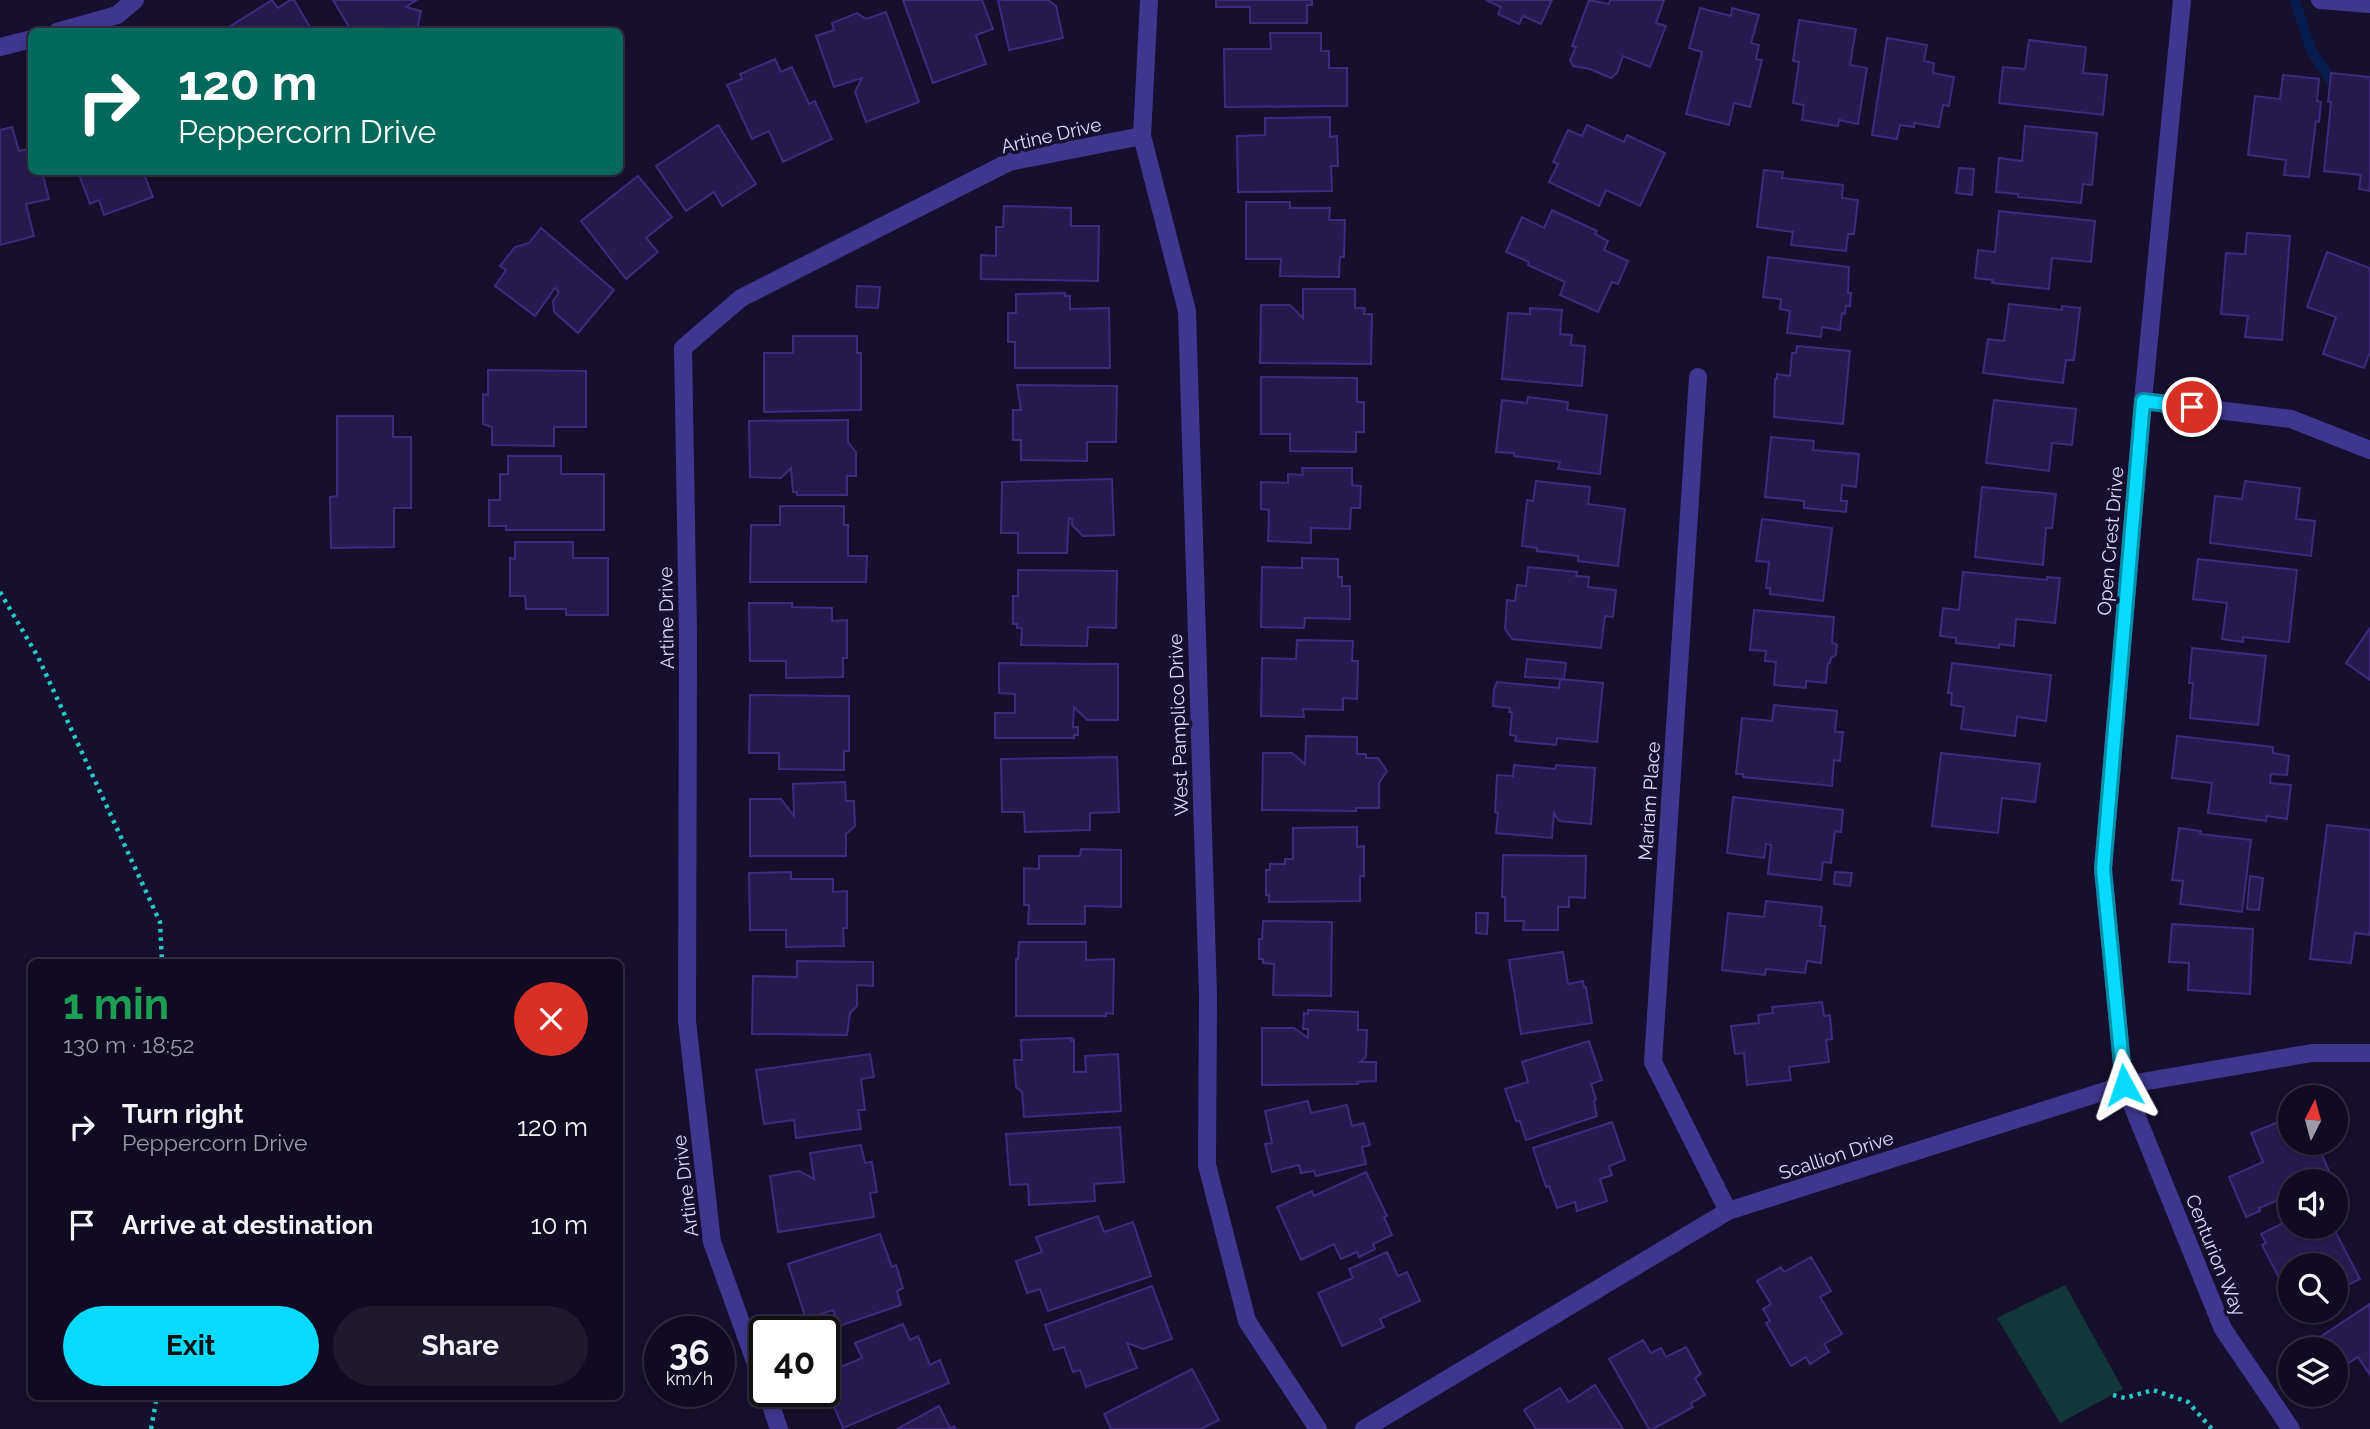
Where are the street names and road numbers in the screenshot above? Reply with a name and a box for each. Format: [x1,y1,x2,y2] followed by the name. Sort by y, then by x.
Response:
[999,113,1103,157] street label: Artine Drive
[2093,466,2127,616] street label: Open Crest Drive
[654,567,678,669] street label: Artine Drive
[1164,633,1192,817] street label: West Pamplico Drive
[1634,741,1664,861] street label: Mariam Place
[1776,1126,1896,1184] street label: Scallion Drive
[668,1134,702,1238] street label: Artine Drive
[2182,1191,2250,1319] street label: Centurion Way

